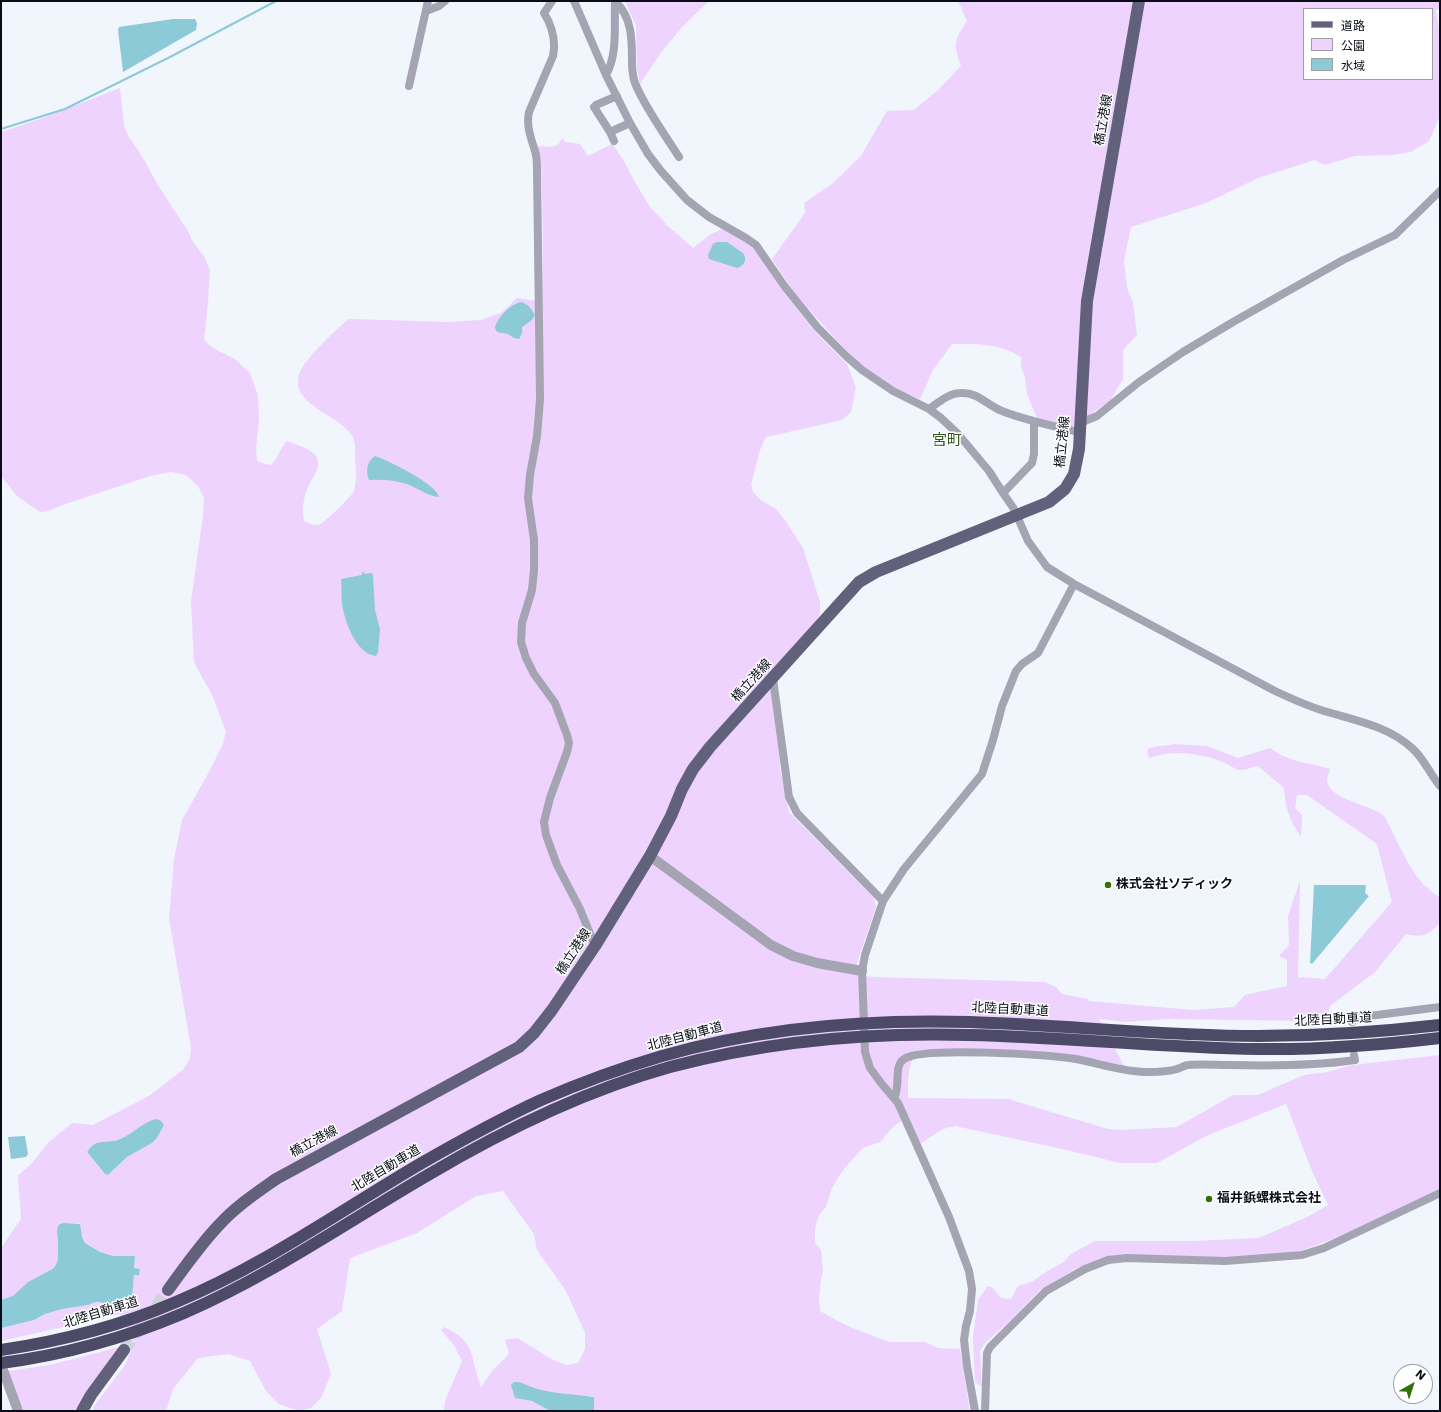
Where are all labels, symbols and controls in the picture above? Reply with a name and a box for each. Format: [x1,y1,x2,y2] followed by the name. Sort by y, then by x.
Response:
[1303,8,1433,80] legend
[1341,19,1365,33] text: 道路
[1341,39,1365,53] text: 公園
[1341,59,1365,73] text: 水域
[1092,93,1116,147] street label: 橋立港線
[1053,415,1073,469] street label: 橋立港線
[932,432,962,450] district label: 宮町
[729,656,775,706] street label: 橋立港線
[1116,877,1233,893] place label: 株式会社ソディック
[1103,880,1113,890] marker: 株式会社ソディック
[553,926,595,978] street label: 橋立港線
[971,1000,1049,1020] street label: 北陸自動車道
[1294,1010,1372,1030] street label: 北陸自動車道
[645,1019,725,1055] street label: 北陸自動車道
[287,1123,341,1161] street label: 橋立港線
[349,1142,423,1196] street label: 北陸自動車道
[1217,1191,1321,1207] place label: 福井鋲螺株式会社
[1204,1194,1214,1204] marker: 福井鋲螺株式会社
[61,1294,141,1332] street label: 北陸自動車道
[1393,1364,1433,1404] north arrow
[1413,1367,1428,1383] text: N

